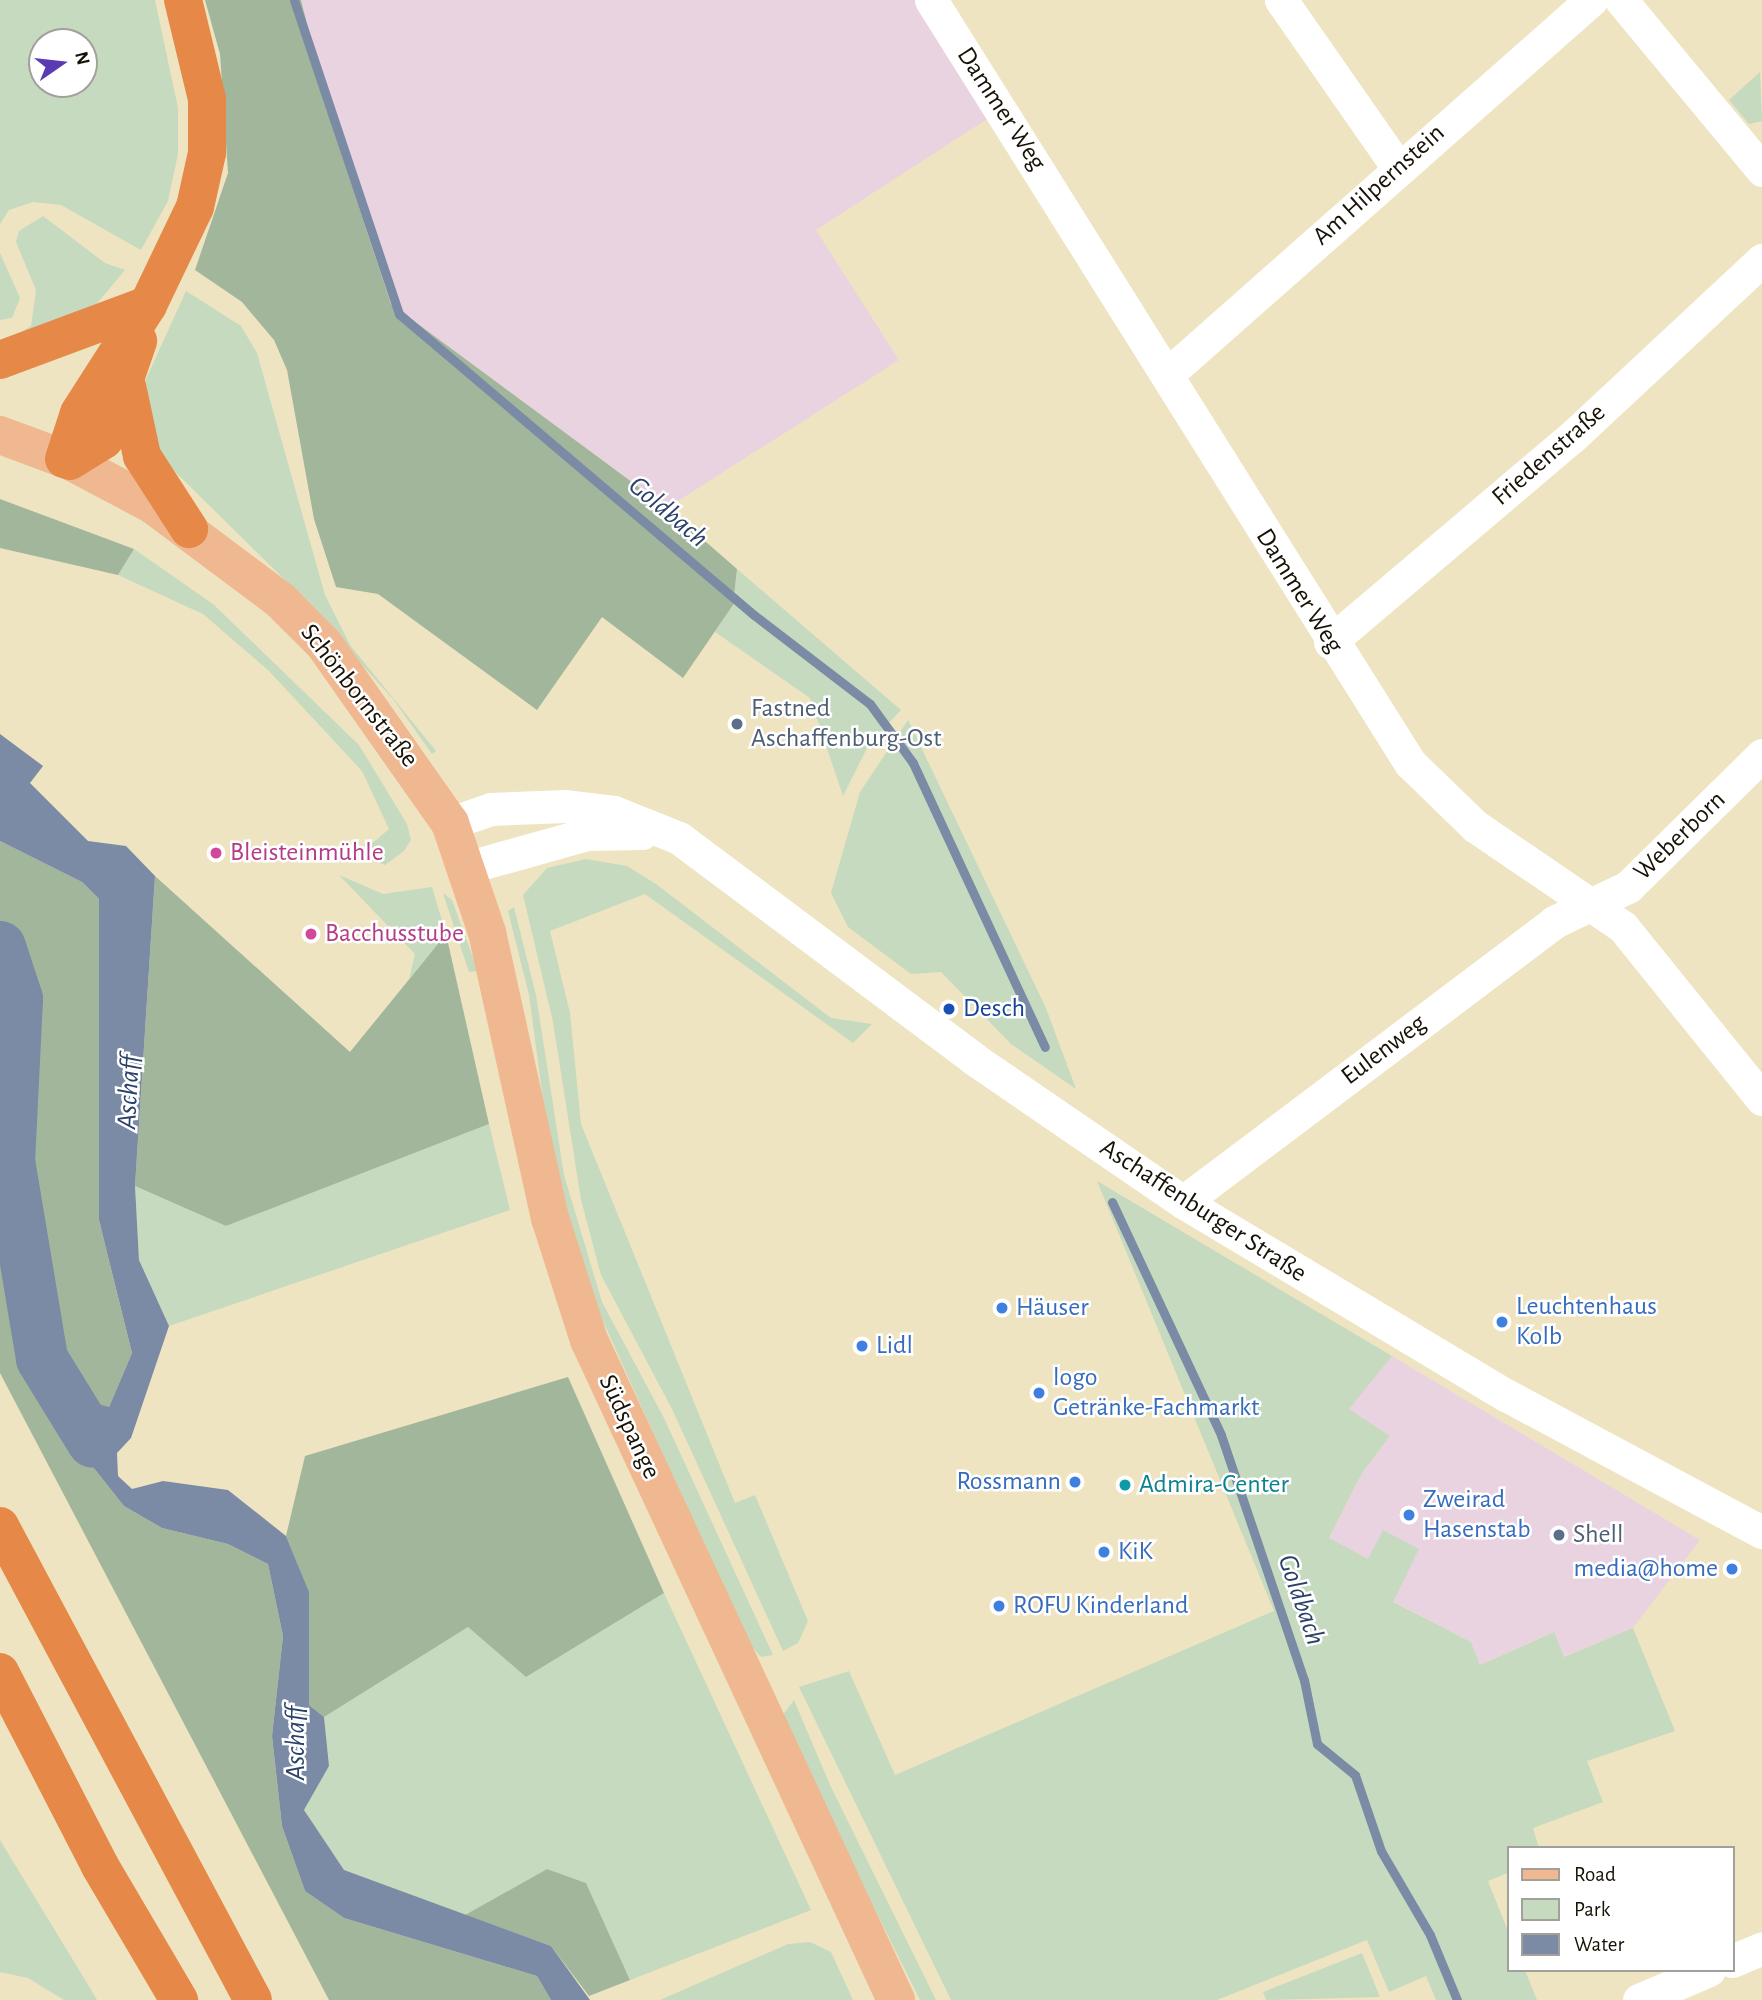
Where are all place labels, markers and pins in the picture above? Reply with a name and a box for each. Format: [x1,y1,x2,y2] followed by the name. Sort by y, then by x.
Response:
[751,693,941,754] place label: Fastned Aschaffenburg-Ost
[729,716,745,732] marker: Fastned Aschaffenburg-Ost
[230,837,384,869] place label: Bleisteinmühle
[208,845,224,861] marker: Bleisteinmühle
[325,918,464,950] place label: Bacchusstube
[303,926,319,942] marker: Bacchusstube
[963,993,1025,1025] place label: Desch
[941,1001,957,1017] marker: Desch
[1516,1291,1657,1352] place label: Leuchtenhaus Kolb
[1016,1292,1089,1324] place label: Häuser
[994,1300,1010,1316] marker: Häuser
[1494,1314,1510,1330] marker: Leuchtenhaus Kolb
[876,1330,913,1362] place label: Lidl
[854,1338,870,1354] marker: Lidl
[1053,1362,1259,1424] place label: logo Getränke-Fachmarkt
[1031,1385,1047,1401] marker: logo Getränke-Fachmarkt
[956,1466,1061,1498] place label: Rossmann
[1139,1469,1289,1501] place label: Admira-Center
[1067,1474,1083,1490] marker: Rossmann
[1117,1477,1133,1493] marker: Admira-Center
[1423,1484,1531,1546] place label: Zweirad Hasenstab
[1401,1507,1417,1523] marker: Zweirad Hasenstab
[1573,1519,1623,1551] place label: Shell
[1551,1527,1567,1543] marker: Shell
[1118,1536,1153,1568] place label: KiK
[1096,1544,1112,1560] marker: KiK
[1574,1553,1718,1585] place label: media@home
[1724,1561,1740,1577] marker: media@home
[1013,1590,1188,1622] place label: ROFU Kinderland
[991,1598,1007,1614] marker: ROFU Kinderland

